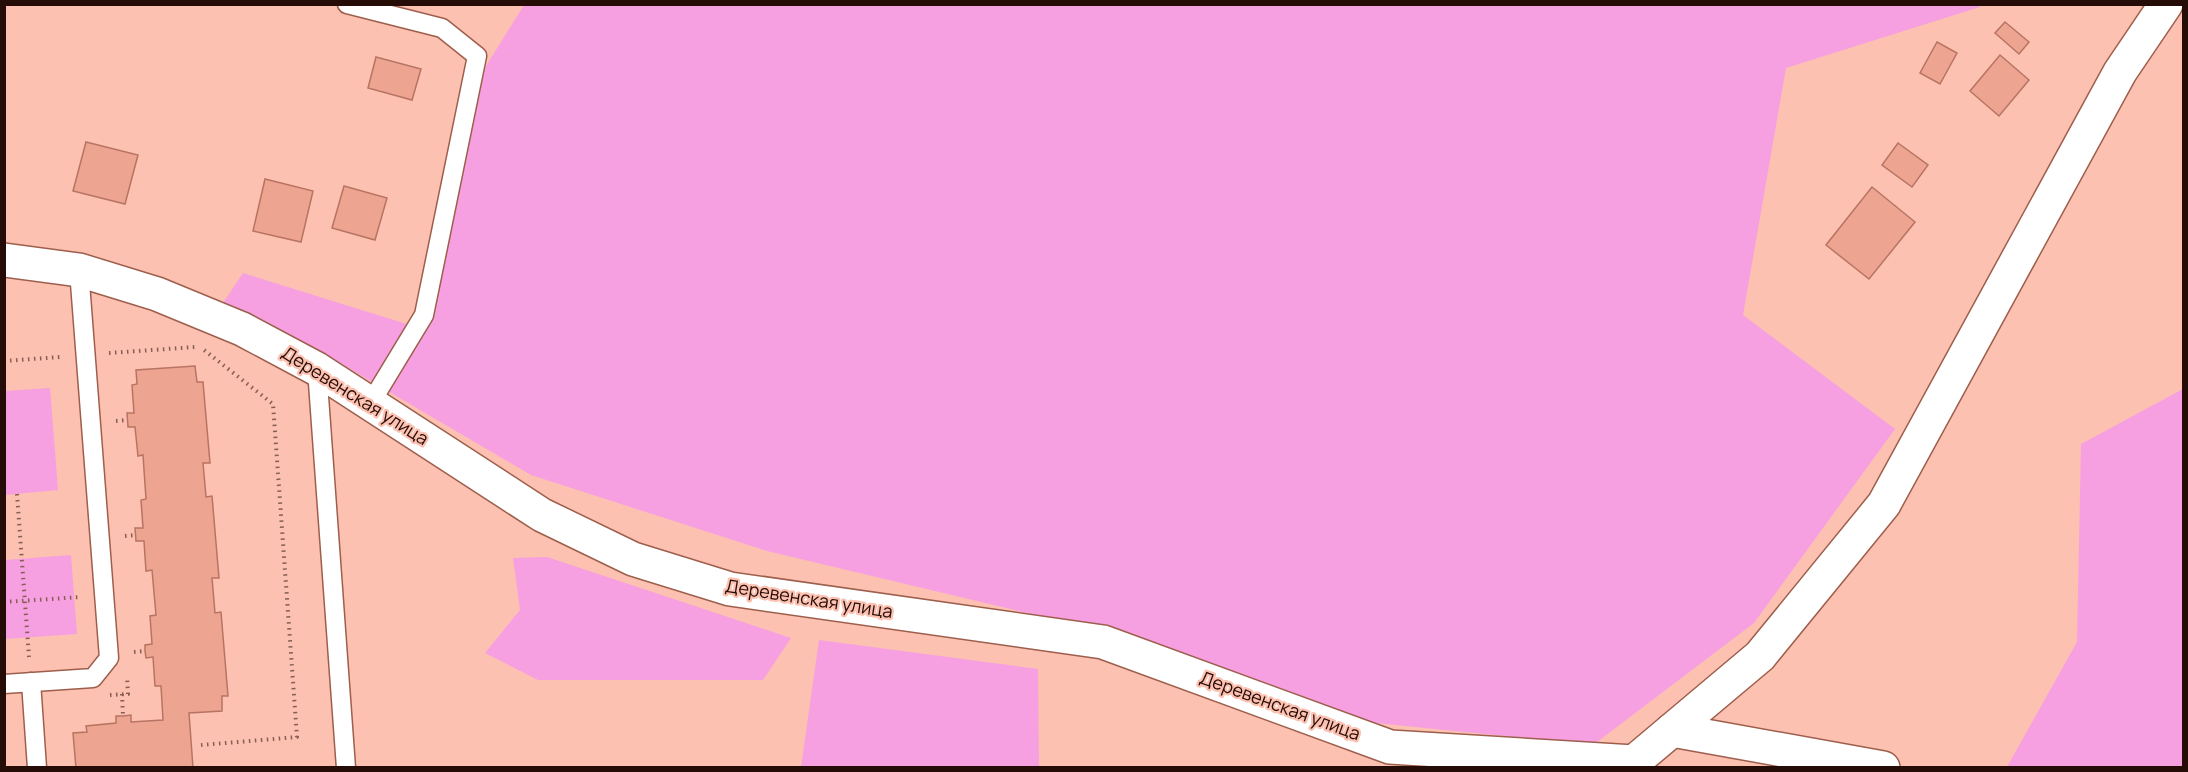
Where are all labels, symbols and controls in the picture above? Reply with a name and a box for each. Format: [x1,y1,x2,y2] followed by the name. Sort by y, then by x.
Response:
[277,340,434,450] street label: Деревенская улица
[724,573,895,623] street label: Деревенская улица
[1197,665,1364,745] street label: Деревенская улица

